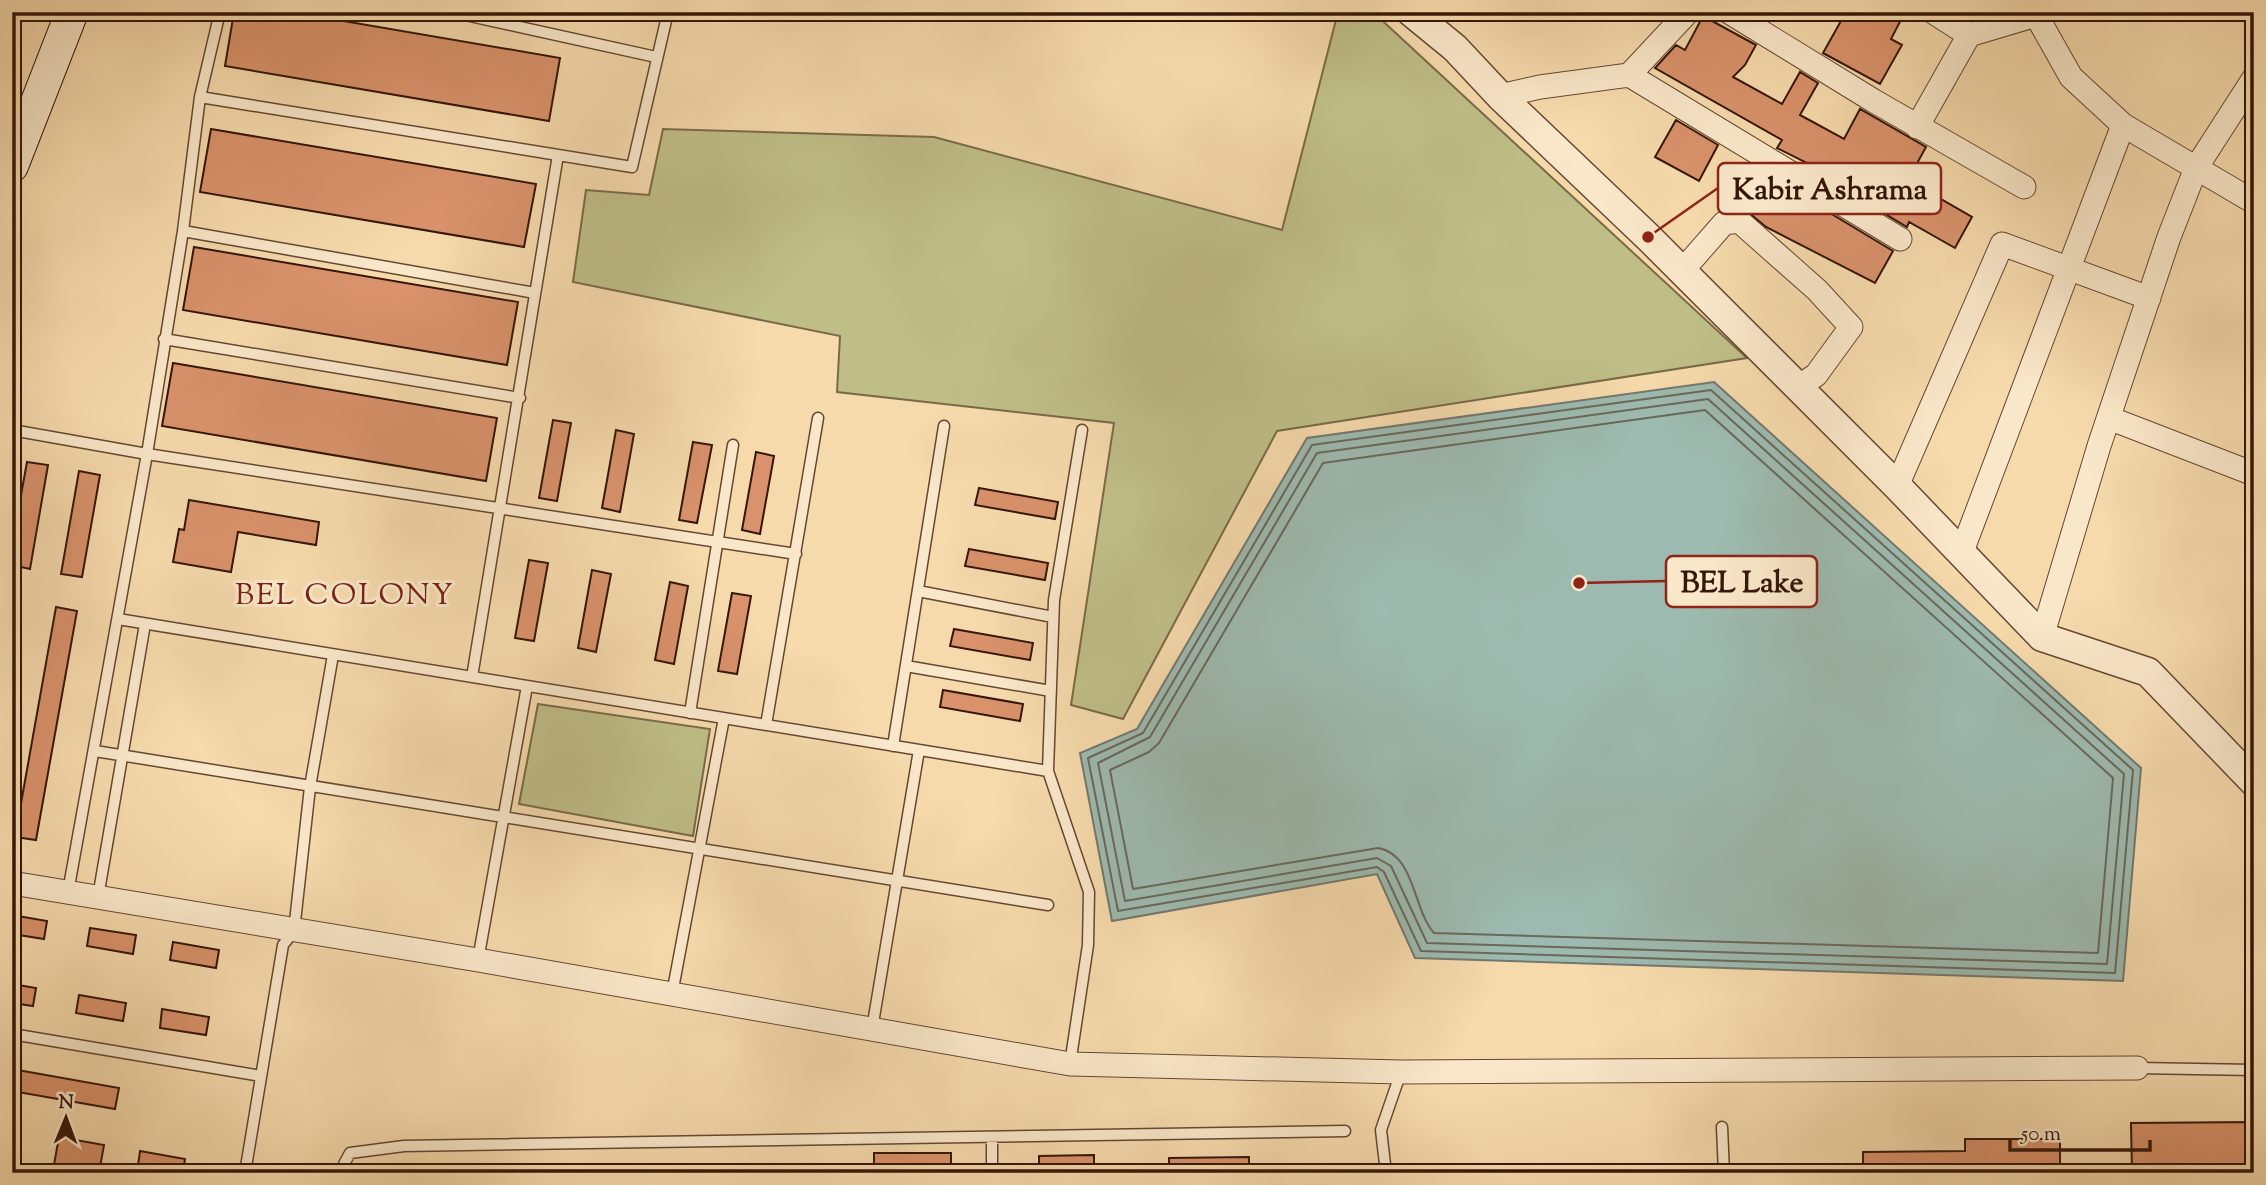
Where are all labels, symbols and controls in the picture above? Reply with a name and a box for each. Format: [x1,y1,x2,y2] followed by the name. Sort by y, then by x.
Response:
[1718,163,1941,214] callout: Kabir Ashrama
[1733,170,1928,213] text: Kabir Ashrama
[1666,556,1817,607] callout: BEL Lake
[1680,563,1804,606] text: BEL Lake
[235,575,455,618] district label: BEL COLONY
[32,1084,102,1154] north arrow
[58,1090,74,1117] text: N
[2010,1108,2150,1152] scale bar
[2020,1120,2061,1150] text: 50 m

